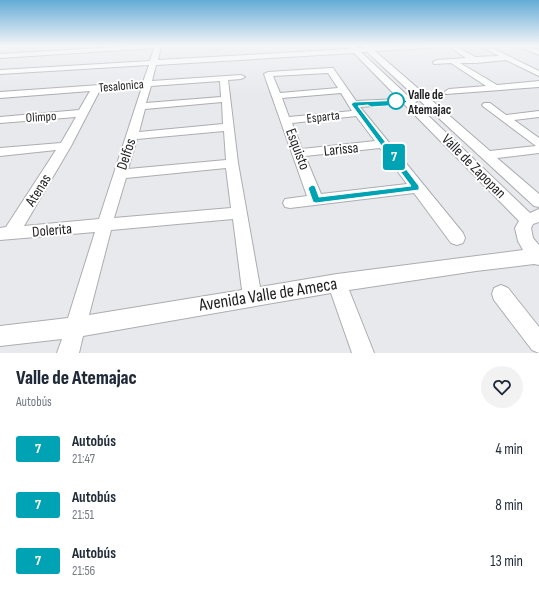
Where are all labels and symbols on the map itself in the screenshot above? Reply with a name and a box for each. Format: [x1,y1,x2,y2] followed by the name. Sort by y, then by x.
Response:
[98,76,144,96] street label: Tesalonica
[407,87,452,118] place label: Valle de Atemajac
[387,92,405,110] marker: Valle de Atemajac
[306,107,340,127] street label: Esparta
[25,108,57,126] street label: Olimpo
[281,126,314,173] street label: Esquisto
[437,130,510,203] street label: Valle de Zapopan
[113,136,140,172] street label: Delfos
[323,138,360,161] street label: Larissa
[381,144,407,170] line badge: 7
[21,171,56,211] street label: Atenas
[31,219,73,242] street label: Dolerita
[197,273,339,316] street label: Avenida Valle de Ameca

